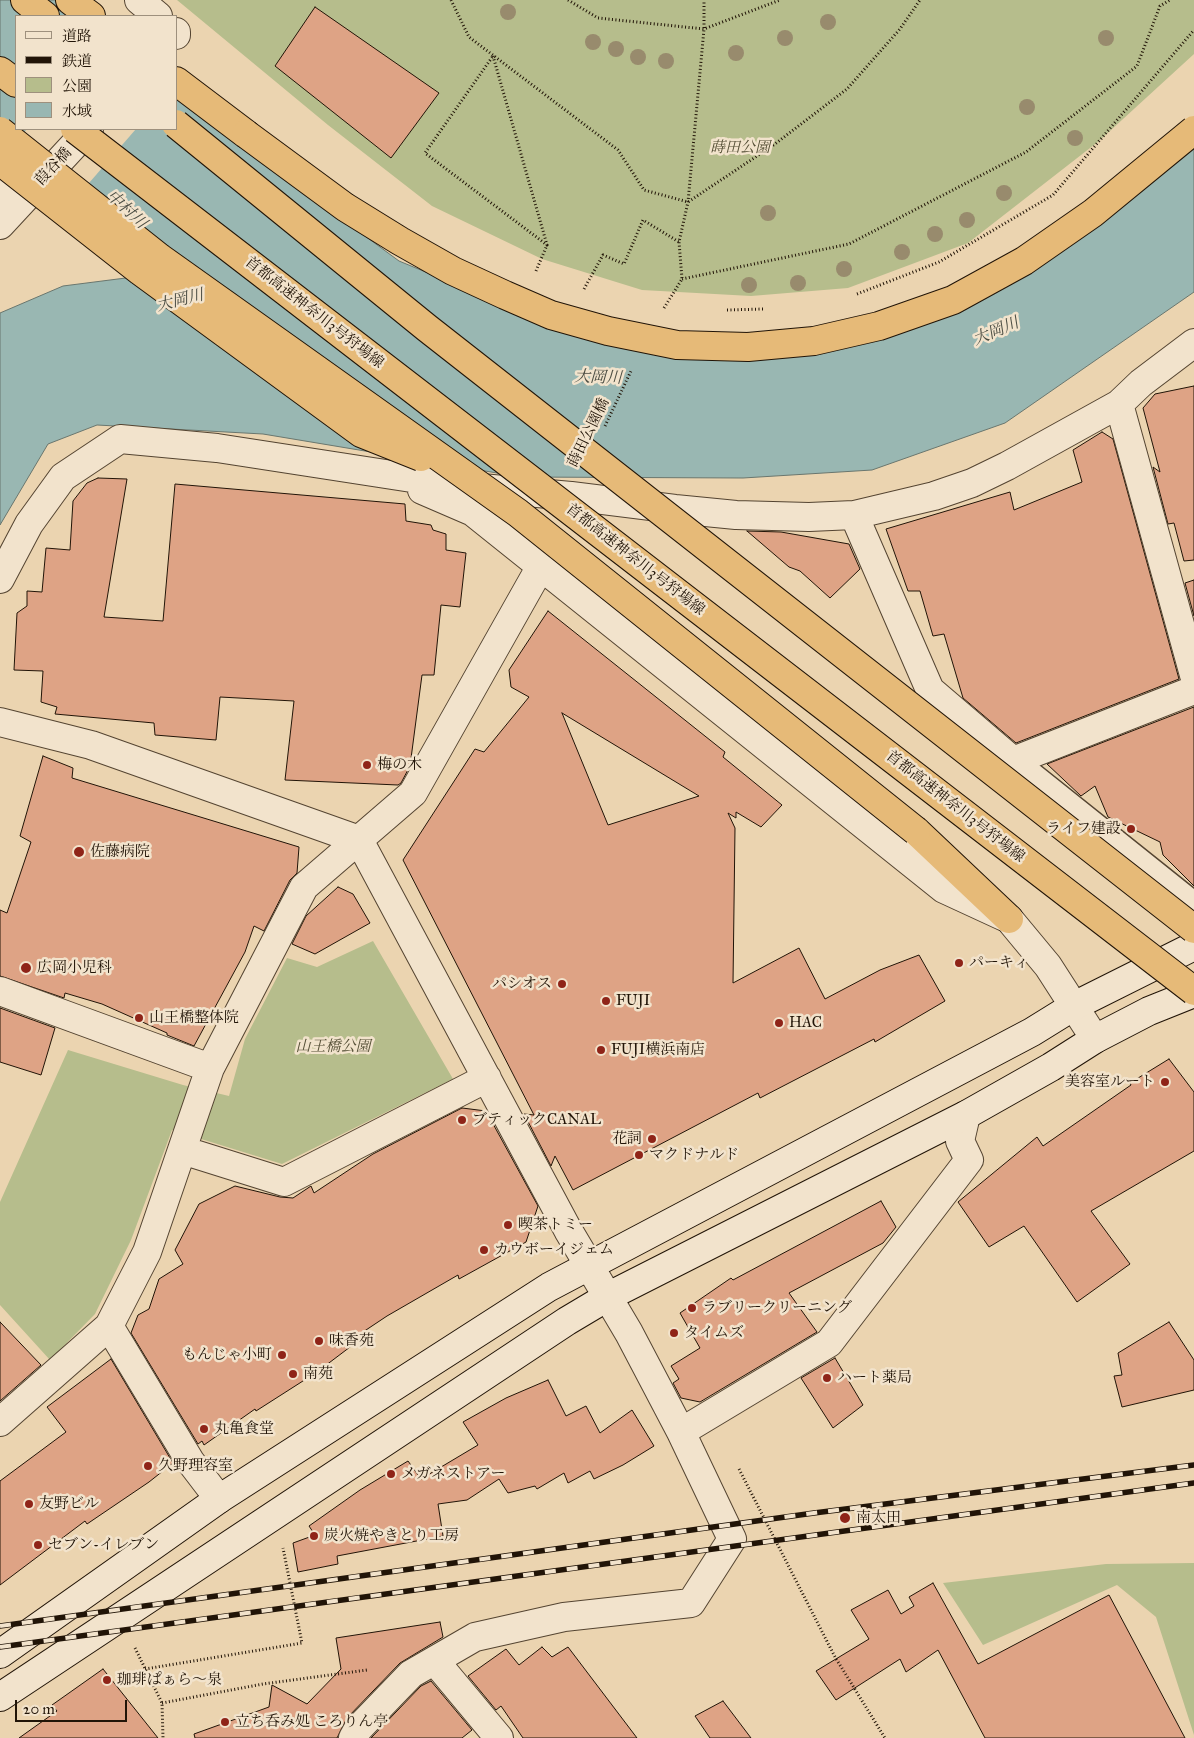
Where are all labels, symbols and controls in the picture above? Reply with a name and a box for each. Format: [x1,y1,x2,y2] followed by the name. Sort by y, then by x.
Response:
[15,15,178,130] legend
[62,27,92,45] text: 道路
[62,52,92,70] text: 鉄道
[62,77,92,95] text: 公園
[62,102,92,120] text: 水域
[710,139,770,157] park label: 蒔田公園
[32,144,76,190] street label: 葭谷橋
[102,187,150,233] water label: 中村川
[241,253,387,373] street label: 首都高速神奈川3号狩場線
[154,286,206,316] water label: 大岡川
[970,314,1022,350] water label: 大岡川
[574,368,622,388] water label: 大岡川
[564,395,614,471] street label: 蒔田公園橋
[562,500,708,620] street label: 首都高速神奈川3号狩場線
[882,747,1028,867] street label: 首都高速神奈川3号狩場線
[377,756,422,774] place label: 梅の木
[361,759,373,771] marker: 梅の木
[1046,820,1121,838] place label: ライフ建設
[1125,823,1137,835] marker: ライフ建設
[90,843,150,861] place label: 佐藤病院
[72,845,86,859] marker: 佐藤病院
[969,954,1029,972] place label: パーキィ
[953,957,965,969] marker: パーキィ
[37,959,112,977] place label: 広岡小児科
[19,961,33,975] marker: 広岡小児科
[492,975,552,993] place label: パシオス
[556,978,568,990] marker: パシオス
[616,992,650,1010] place label: FUJI
[600,995,612,1007] marker: FUJI
[149,1009,239,1027] place label: 山王橋整体院
[133,1012,145,1024] marker: 山王橋整体院
[789,1014,822,1032] place label: HAC
[773,1017,785,1029] marker: HAC
[296,1038,370,1056] park label: 山王橋公園
[611,1041,705,1059] place label: FUJI横浜南店
[595,1044,607,1056] marker: FUJI横浜南店
[1065,1073,1155,1091] place label: 美容室ルート
[1159,1076,1171,1088] marker: 美容室ルート
[472,1111,601,1129] place label: ブティックCANAL
[456,1114,468,1126] marker: ブティックCANAL
[612,1130,642,1148] place label: 花詞
[646,1133,658,1145] marker: 花詞
[649,1146,739,1164] place label: マクドナルド
[633,1149,645,1161] marker: マクドナルド
[518,1216,593,1234] place label: 喫茶トミー
[502,1219,514,1231] marker: 喫茶トミー
[494,1241,614,1259] place label: カウボーイジェム
[478,1244,490,1256] marker: カウボーイジェム
[702,1299,852,1317] place label: ラブリークリーニング
[686,1302,698,1314] marker: ラブリークリーニング
[684,1324,744,1342] place label: タイムズ
[668,1327,680,1339] marker: タイムズ
[329,1332,374,1350] place label: 味香苑
[313,1335,325,1347] marker: 味香苑
[182,1346,272,1364] place label: もんじゃ小町
[276,1349,288,1361] marker: もんじゃ小町
[303,1365,333,1383] place label: 南苑
[287,1368,299,1380] marker: 南苑
[837,1369,912,1387] place label: ハート薬局
[821,1372,833,1384] marker: ハート薬局
[214,1420,274,1438] place label: 丸亀食堂
[198,1423,210,1435] marker: 丸亀食堂
[158,1457,233,1475] place label: 久野理容室
[142,1460,154,1472] marker: 久野理容室
[401,1465,506,1483] place label: メガネストアー
[385,1468,397,1480] marker: メガネストアー
[39,1495,99,1513] place label: 友野ビル
[23,1498,35,1510] marker: 友野ビル
[856,1509,901,1527] place label: 南太田
[838,1511,852,1525] marker: 南太田
[324,1527,459,1545] place label: 炭火焼やきとり工房
[308,1530,320,1542] marker: 炭火焼やきとり工房
[48,1536,159,1554] place label: セブン-イレブン
[32,1539,44,1551] marker: セブン-イレブン
[117,1671,222,1689] place label: 珈琲ぱぁら〜泉
[101,1674,113,1686] marker: 珈琲ぱぁら〜泉
[18,1690,130,1722] scale bar
[23,1700,55,1718] text: 20 m
[235,1713,388,1731] place label: 立ち呑み処 ころりん亭
[219,1716,231,1728] marker: 立ち呑み処 ころりん亭

